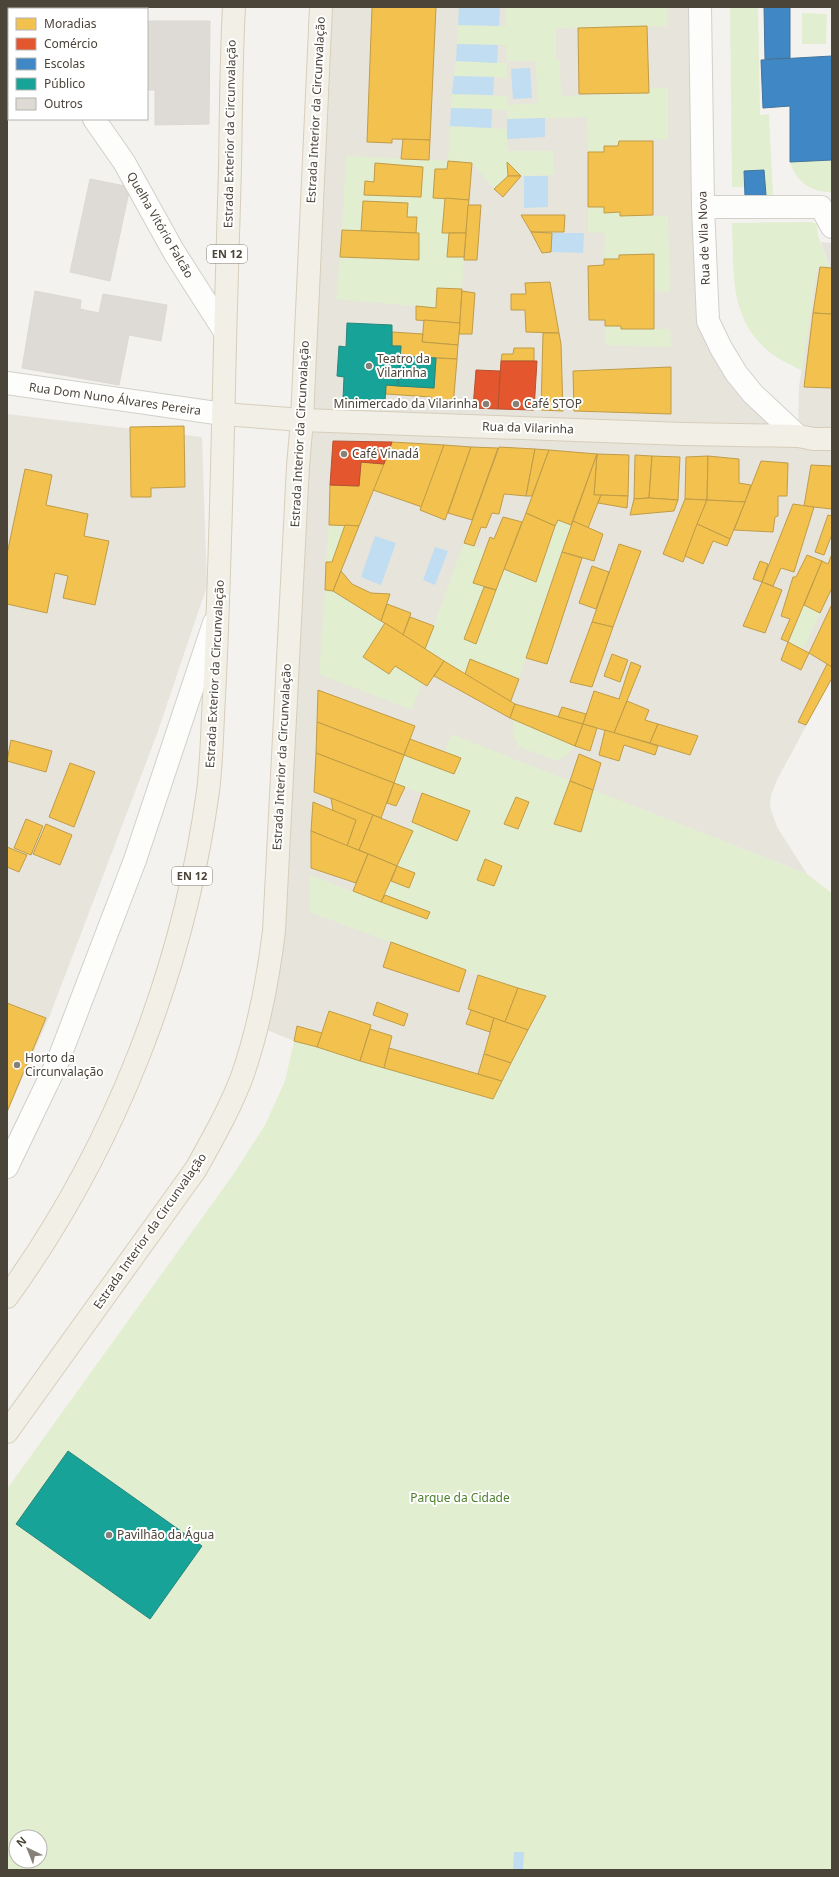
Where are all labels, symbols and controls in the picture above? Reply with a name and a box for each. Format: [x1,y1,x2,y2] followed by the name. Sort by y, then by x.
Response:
[8,8,148,120] legend
[44,15,97,32] text: Moradias
[302,16,329,204] street label: Estrada Interior da Circunvalação
[44,35,98,52] text: Comércio
[219,40,240,228] street label: Estrada Exterior da Circunvalação
[44,55,85,72] text: Escolas
[44,75,85,92] text: Público
[44,95,83,112] text: Outros
[123,169,198,281] street label: Quelha Vitório Falcão
[693,191,714,285] street label: Rua de Vila Nova
[207,245,247,263] road number: EN 12
[286,340,313,528] street label: Estrada Interior da Circunvalação
[377,350,430,381] place label: Teatro da Vilarinha
[364,361,374,371] marker: Teatro da Vilarinha
[28,378,202,419] street label: Rua Dom Nuno Álvares Pereira
[334,395,478,412] place label: Minimercado da Vilarinha
[524,395,582,412] place label: Café STOP
[481,399,491,409] marker: Minimercado da Vilarinha
[511,399,521,409] marker: Café STOP
[482,417,574,438] street label: Rua da Vilarinha
[352,445,419,462] place label: Café Vinadá
[339,449,349,459] marker: Café Vinadá
[201,579,228,769] street label: Estrada Exterior da Circunvalação
[268,663,295,851] street label: Estrada Interior da Circunvalação
[172,867,212,885] road number: EN 12
[25,1049,103,1080] place label: Horto da Circunvalação
[12,1060,22,1070] marker: Horto da Circunvalação
[89,1149,210,1312] street label: Estrada Interior da Circunvalação
[410,1489,510,1506] park label: Parque da Cidade
[117,1526,214,1543] place label: Pavilhão da Água
[104,1530,114,1540] marker: Pavilhão da Água
[8,1829,48,1869] north arrow
[12,1833,29,1850] text: N

